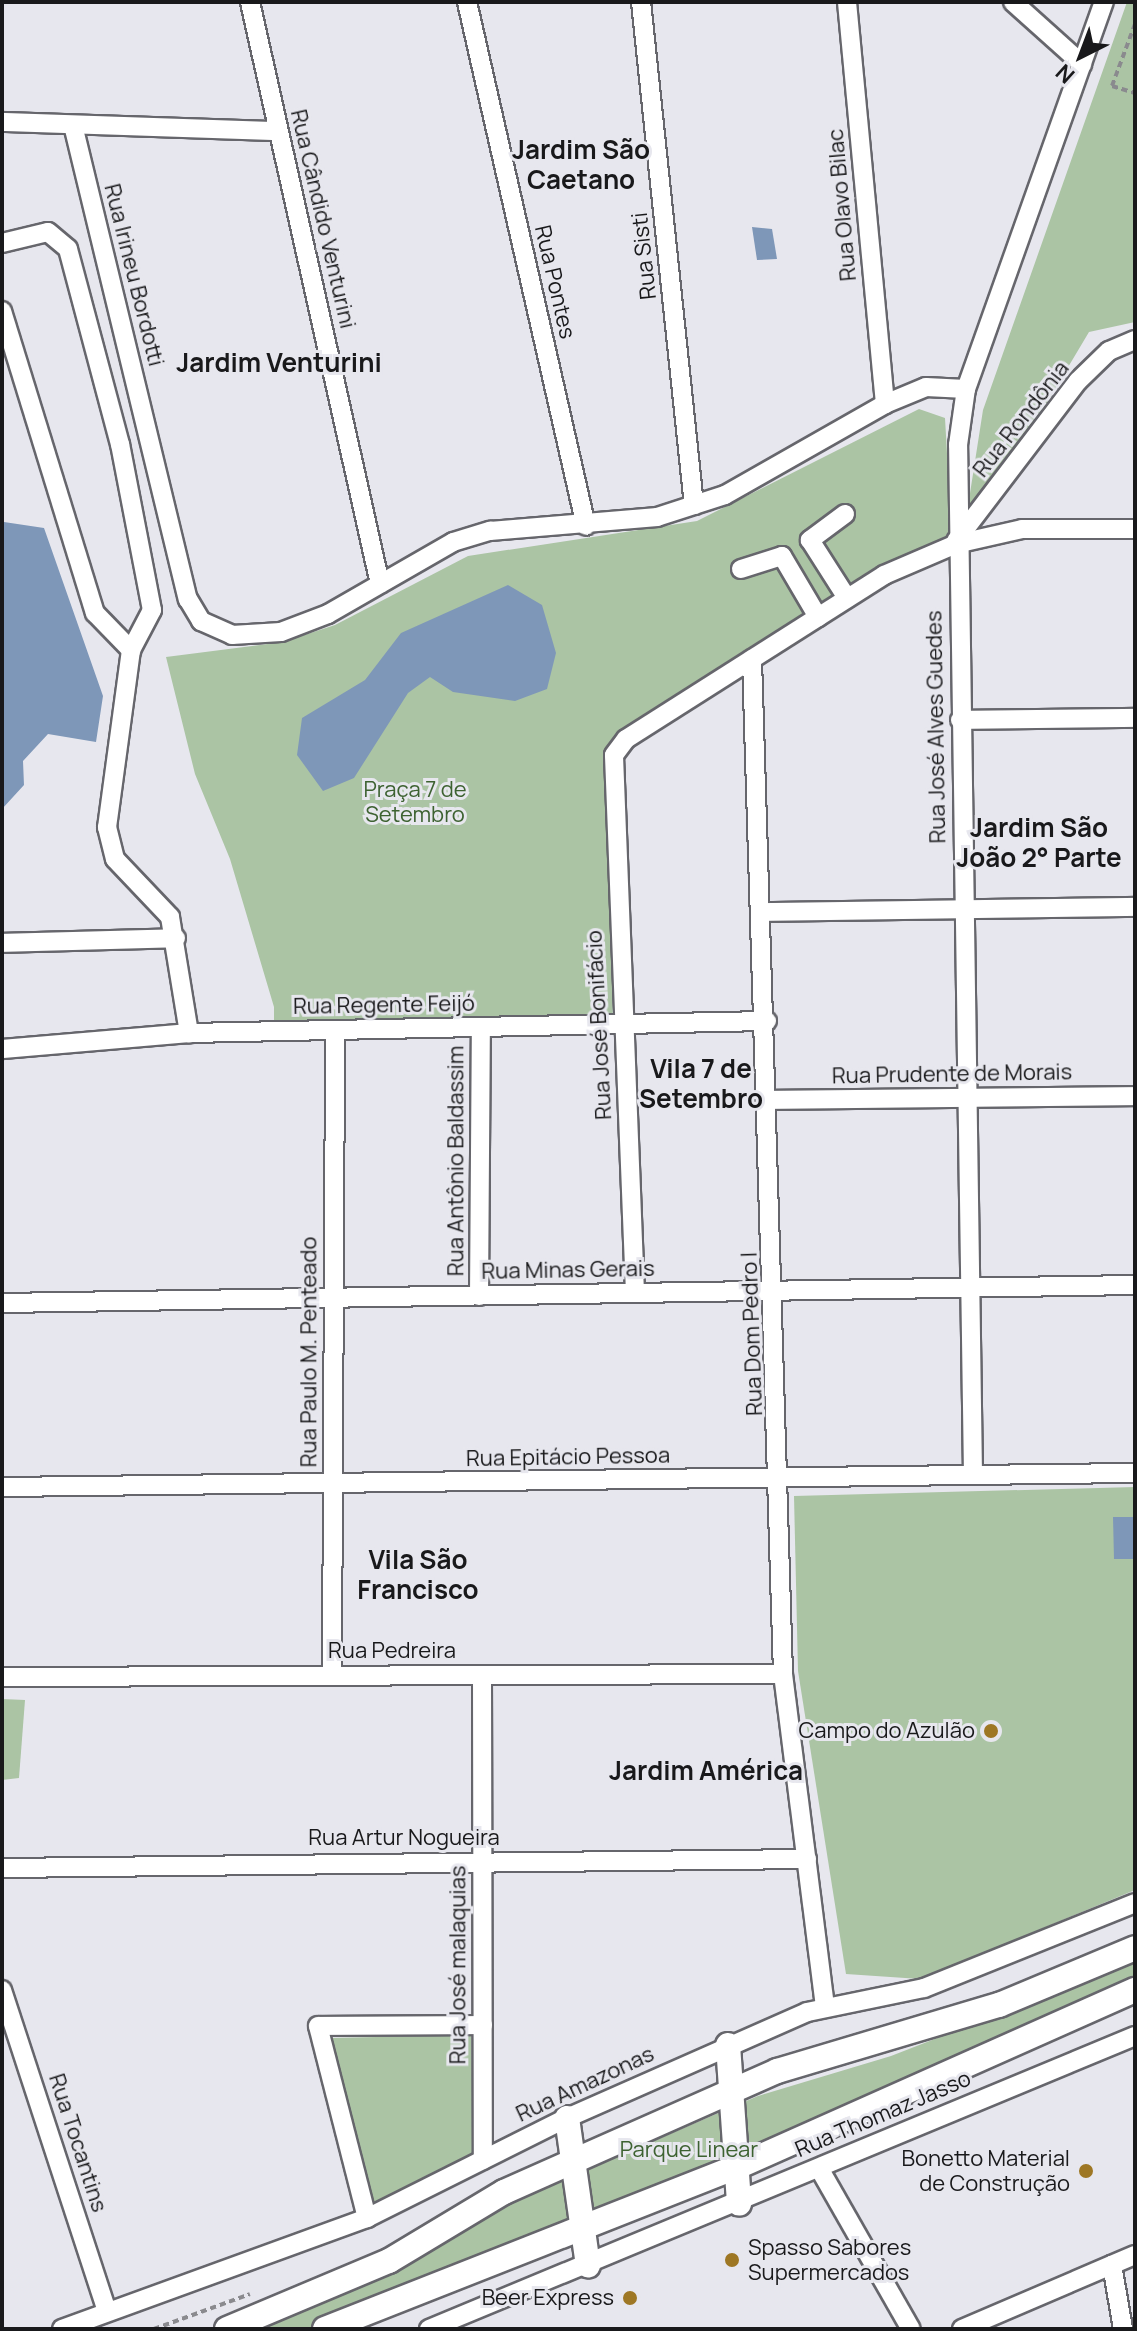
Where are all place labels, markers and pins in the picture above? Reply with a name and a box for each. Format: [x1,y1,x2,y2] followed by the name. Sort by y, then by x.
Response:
[798,1718,975,1744] place label: Campo do Azulão
[982,1722,1000,1740] marker: Campo do Azulão
[902,2145,1070,2196] place label: Bonetto Material de Construção
[1077,2162,1095,2180] marker: Bonetto Material de Construção
[748,2234,911,2286] place label: Spasso Sabores Supermercados
[723,2251,741,2269] marker: Spasso Sabores Supermercados
[482,2285,614,2311] place label: Beer Express
[621,2289,639,2307] marker: Beer Express

